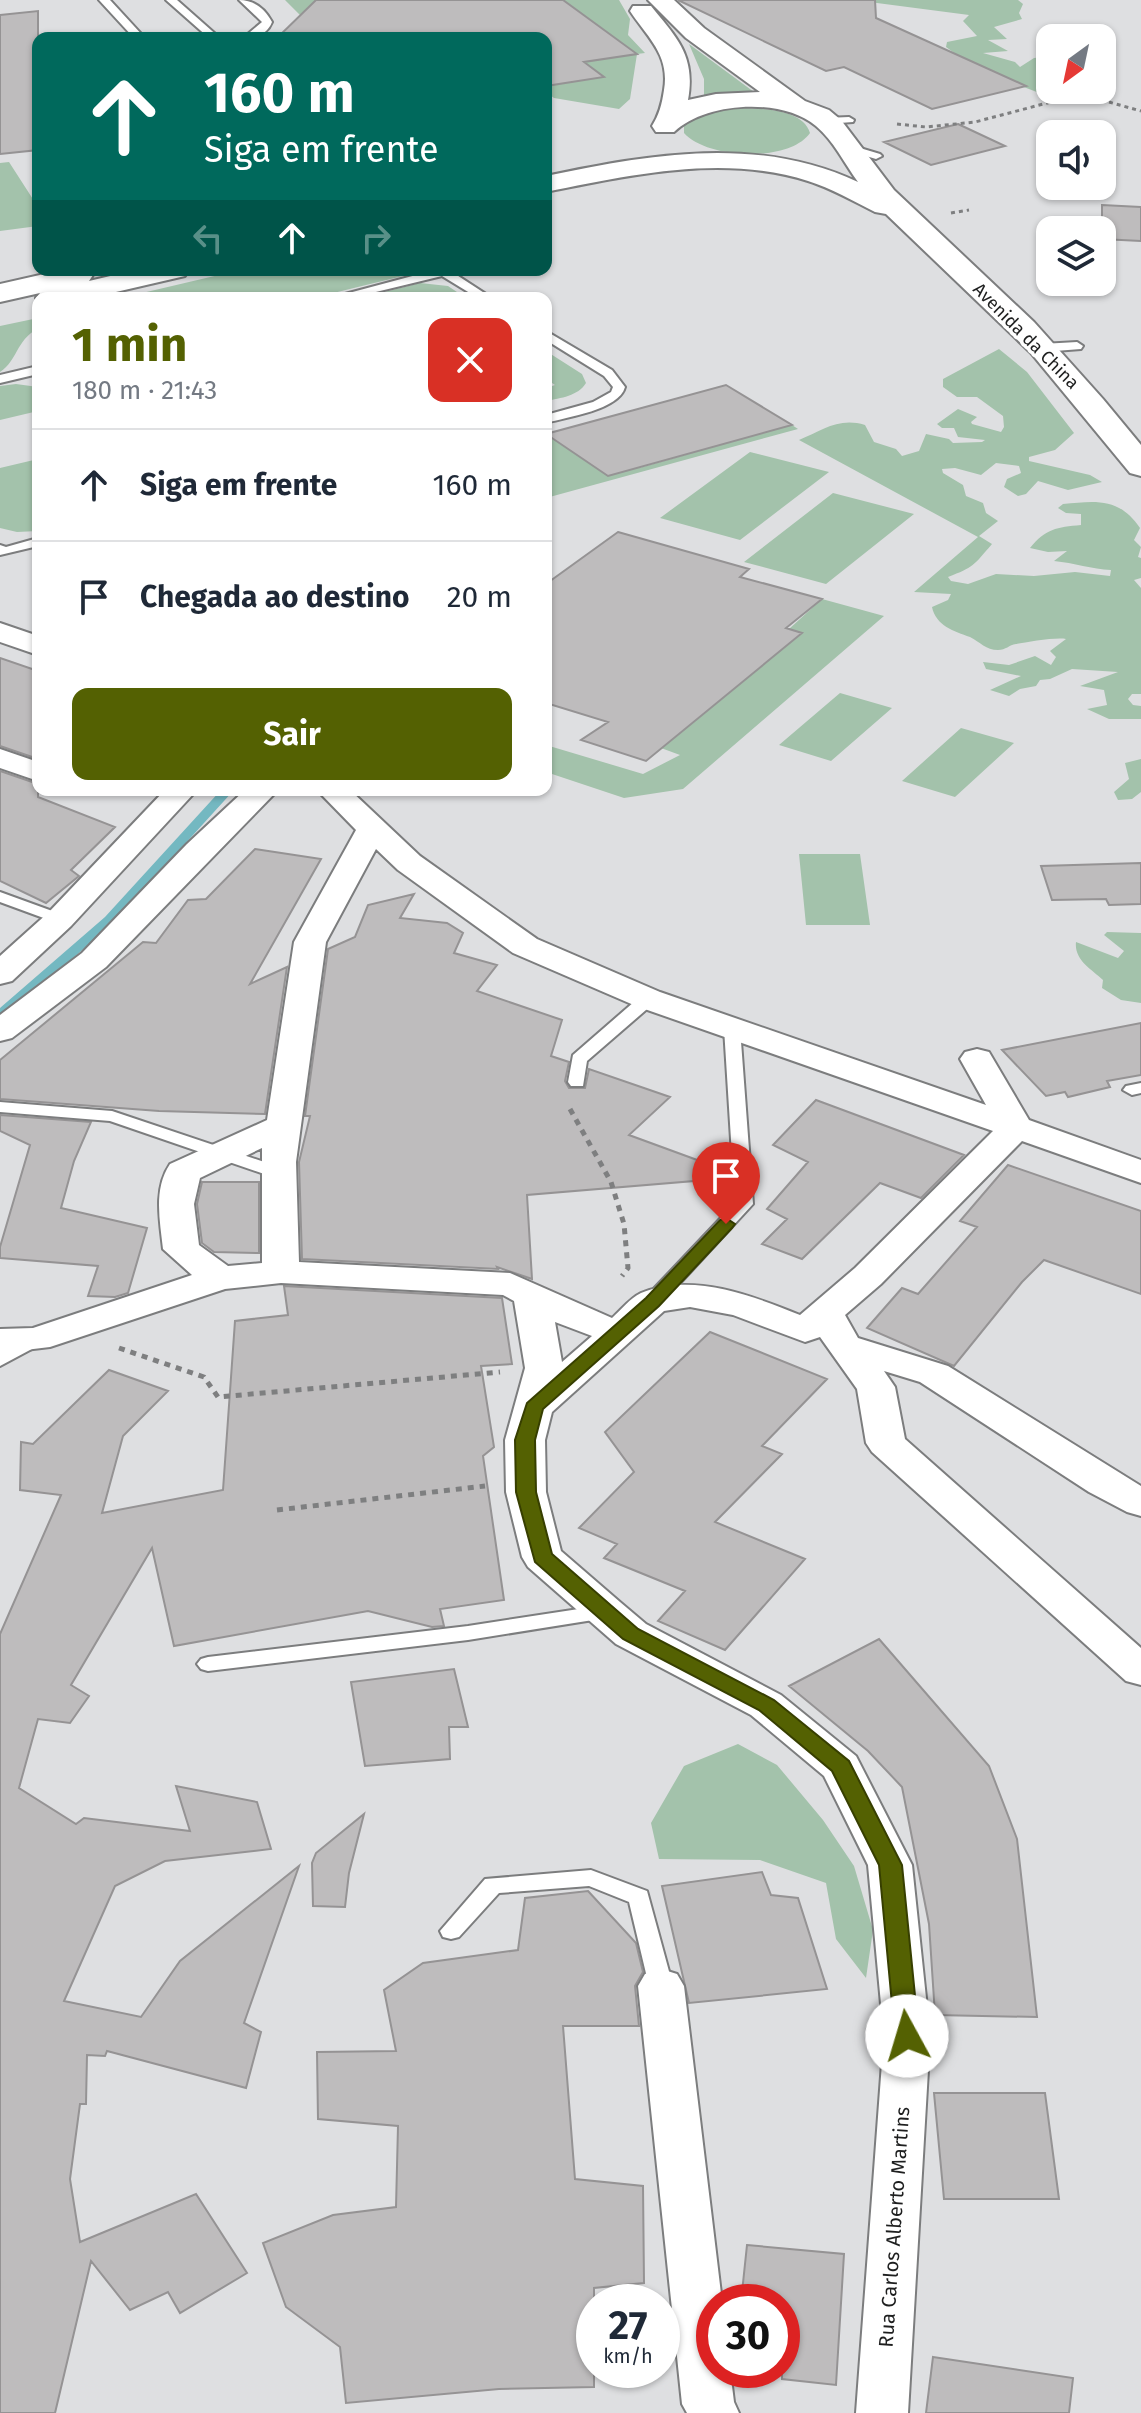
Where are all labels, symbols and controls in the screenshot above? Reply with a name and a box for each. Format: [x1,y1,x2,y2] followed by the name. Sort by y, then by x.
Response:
[1036,24,1116,104] north arrow
[1036,24,1116,296] map controls
[204,60,355,127] text: 160 m
[72,64,176,168] icon: ahead
[1036,120,1116,200] button: sound
[204,128,439,172] text: Siga em frente
[186,216,230,260] icon: left
[270,216,314,260] icon: ahead
[354,216,398,260] icon: right
[1036,216,1116,296] button: layers
[968,278,1084,394] street label: Avenida da China
[72,316,187,374] text: 1 min
[428,318,512,402] button: close
[72,375,217,406] text: 180 m · 21:43
[72,463,116,507] icon: ahead
[140,467,337,503] text: Siga em frente
[433,467,512,503] text: 160 m
[72,575,116,619] icon: arrive
[140,579,410,615] text: Chegada ao destino
[447,579,512,615] text: 20 m
[72,688,512,780] button: Sair
[692,1142,760,1224] pin
[704,1154,748,1198] icon: arrive
[865,1994,949,2078] position arrow
[874,2106,914,2348] street label: Rua Carlos Alberto Martins
[696,2284,800,2388] speed limit sign: 30
[609,2302,648,2350] text: 27
[603,2344,653,2368] text: km/h

